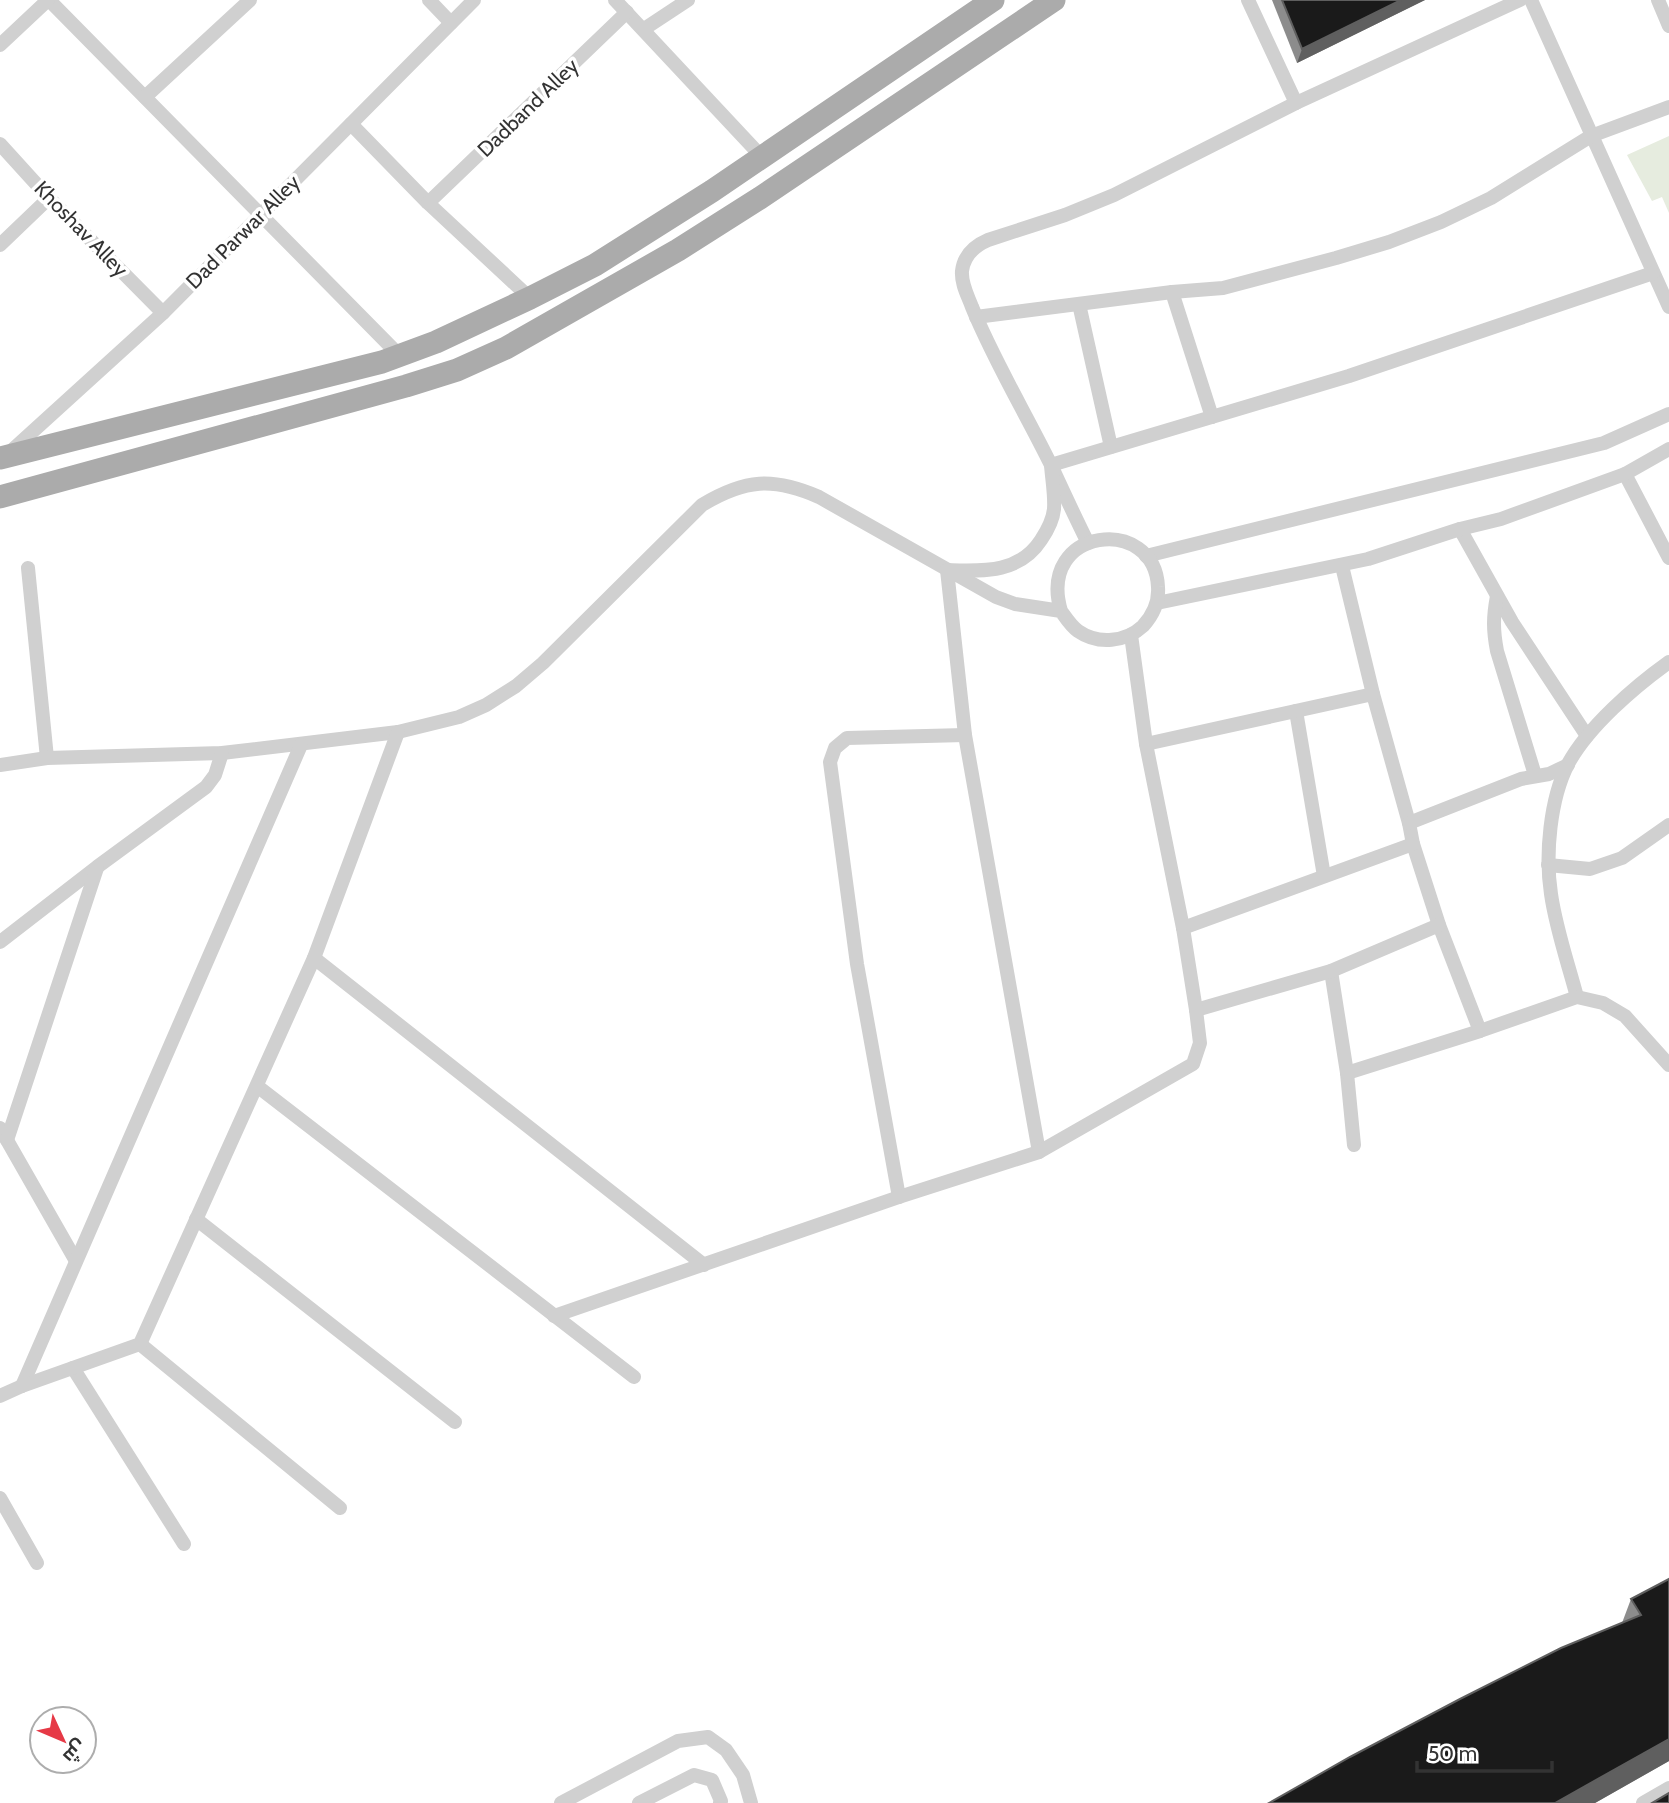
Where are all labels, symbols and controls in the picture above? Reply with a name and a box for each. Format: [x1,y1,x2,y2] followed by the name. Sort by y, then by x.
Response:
[472,53,584,162] street label: Dadband Alley
[181,169,305,294] street label: Dad Parwar Alley
[29,176,134,282] street label: Khoshav Alley
[28,1705,98,1775] north arrow
[1417,1730,1552,1774] scale bar
[58,1735,92,1768] text: ش
[1428,1741,1477,1766] text: 50 m

